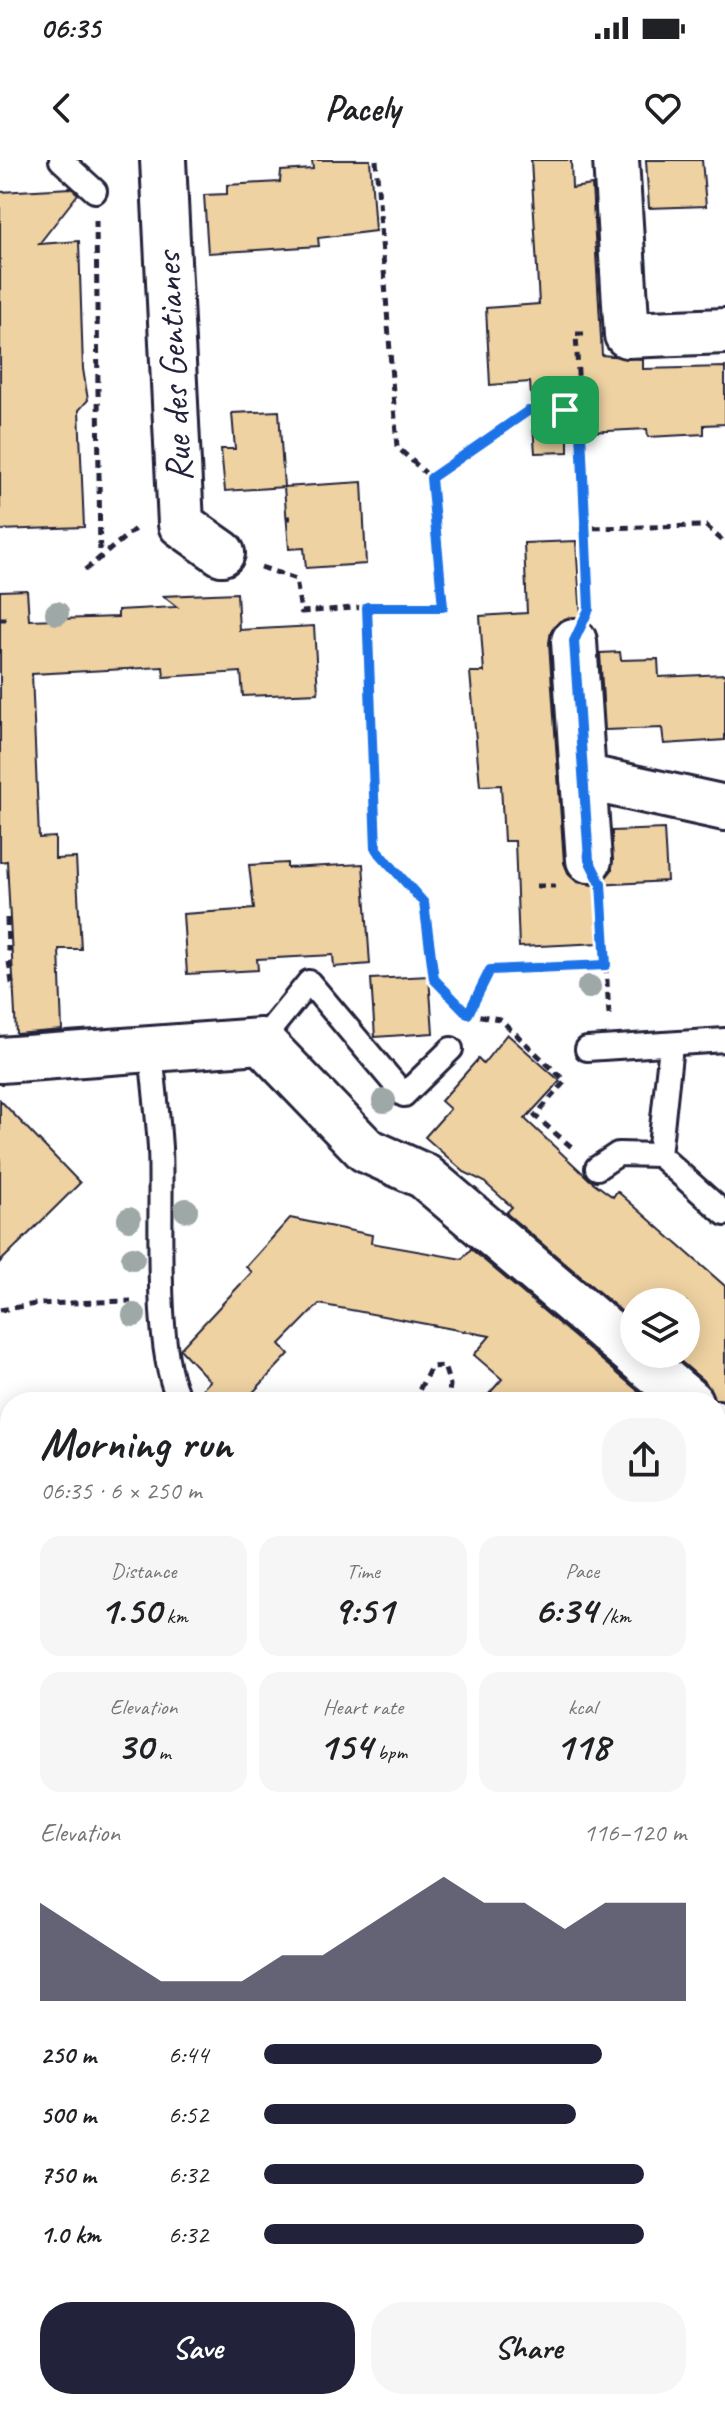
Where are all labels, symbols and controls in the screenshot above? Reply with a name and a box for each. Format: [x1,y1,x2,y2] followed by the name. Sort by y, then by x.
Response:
[40,9,100,47] text: 06:35
[325,85,400,131] text: Pacely
[40,86,84,130] icon: back
[641,86,685,130] icon: heart
[143,248,202,483] street label: Rue des Gentianes
[531,376,599,444] pin
[543,388,587,432] icon: arrive
[620,1288,700,1368] map controls
[620,1288,700,1368] button: layers
[40,1416,232,1471] text: Morning run
[602,1418,686,1502] button: share
[40,1474,201,1507] text: 06:35 · 6 × 250 m
[111,1557,176,1585] text: Distance
[346,1557,380,1585] text: Time
[565,1557,599,1585] text: Pace
[100,1585,161,1635] text: 1.50
[333,1585,393,1635] text: 9:51
[534,1585,597,1635] text: 6:34
[161,1602,188,1630] text: km
[597,1602,631,1630] text: /km
[110,1693,178,1721] text: Elevation
[323,1693,403,1721] text: Heart rate
[568,1693,597,1721] text: kcal
[117,1721,153,1771] text: 30
[319,1721,372,1771] text: 154
[555,1721,609,1771] text: 118
[153,1738,170,1766] text: m
[372,1738,407,1766] text: bpm
[40,1816,120,1849] text: Elevation
[583,1816,686,1849] text: 116–120 m
[40,2038,96,2071] text: 250 m
[168,2038,208,2071] text: 6:44
[40,2098,96,2131] text: 500 m
[168,2098,208,2131] text: 6:52
[40,2158,96,2191] text: 750 m
[168,2158,208,2191] text: 6:32
[40,2218,100,2251] text: 1.0 km
[168,2218,208,2251] text: 6:32
[40,2302,355,2394] button: Save
[371,2302,686,2394] button: Share

